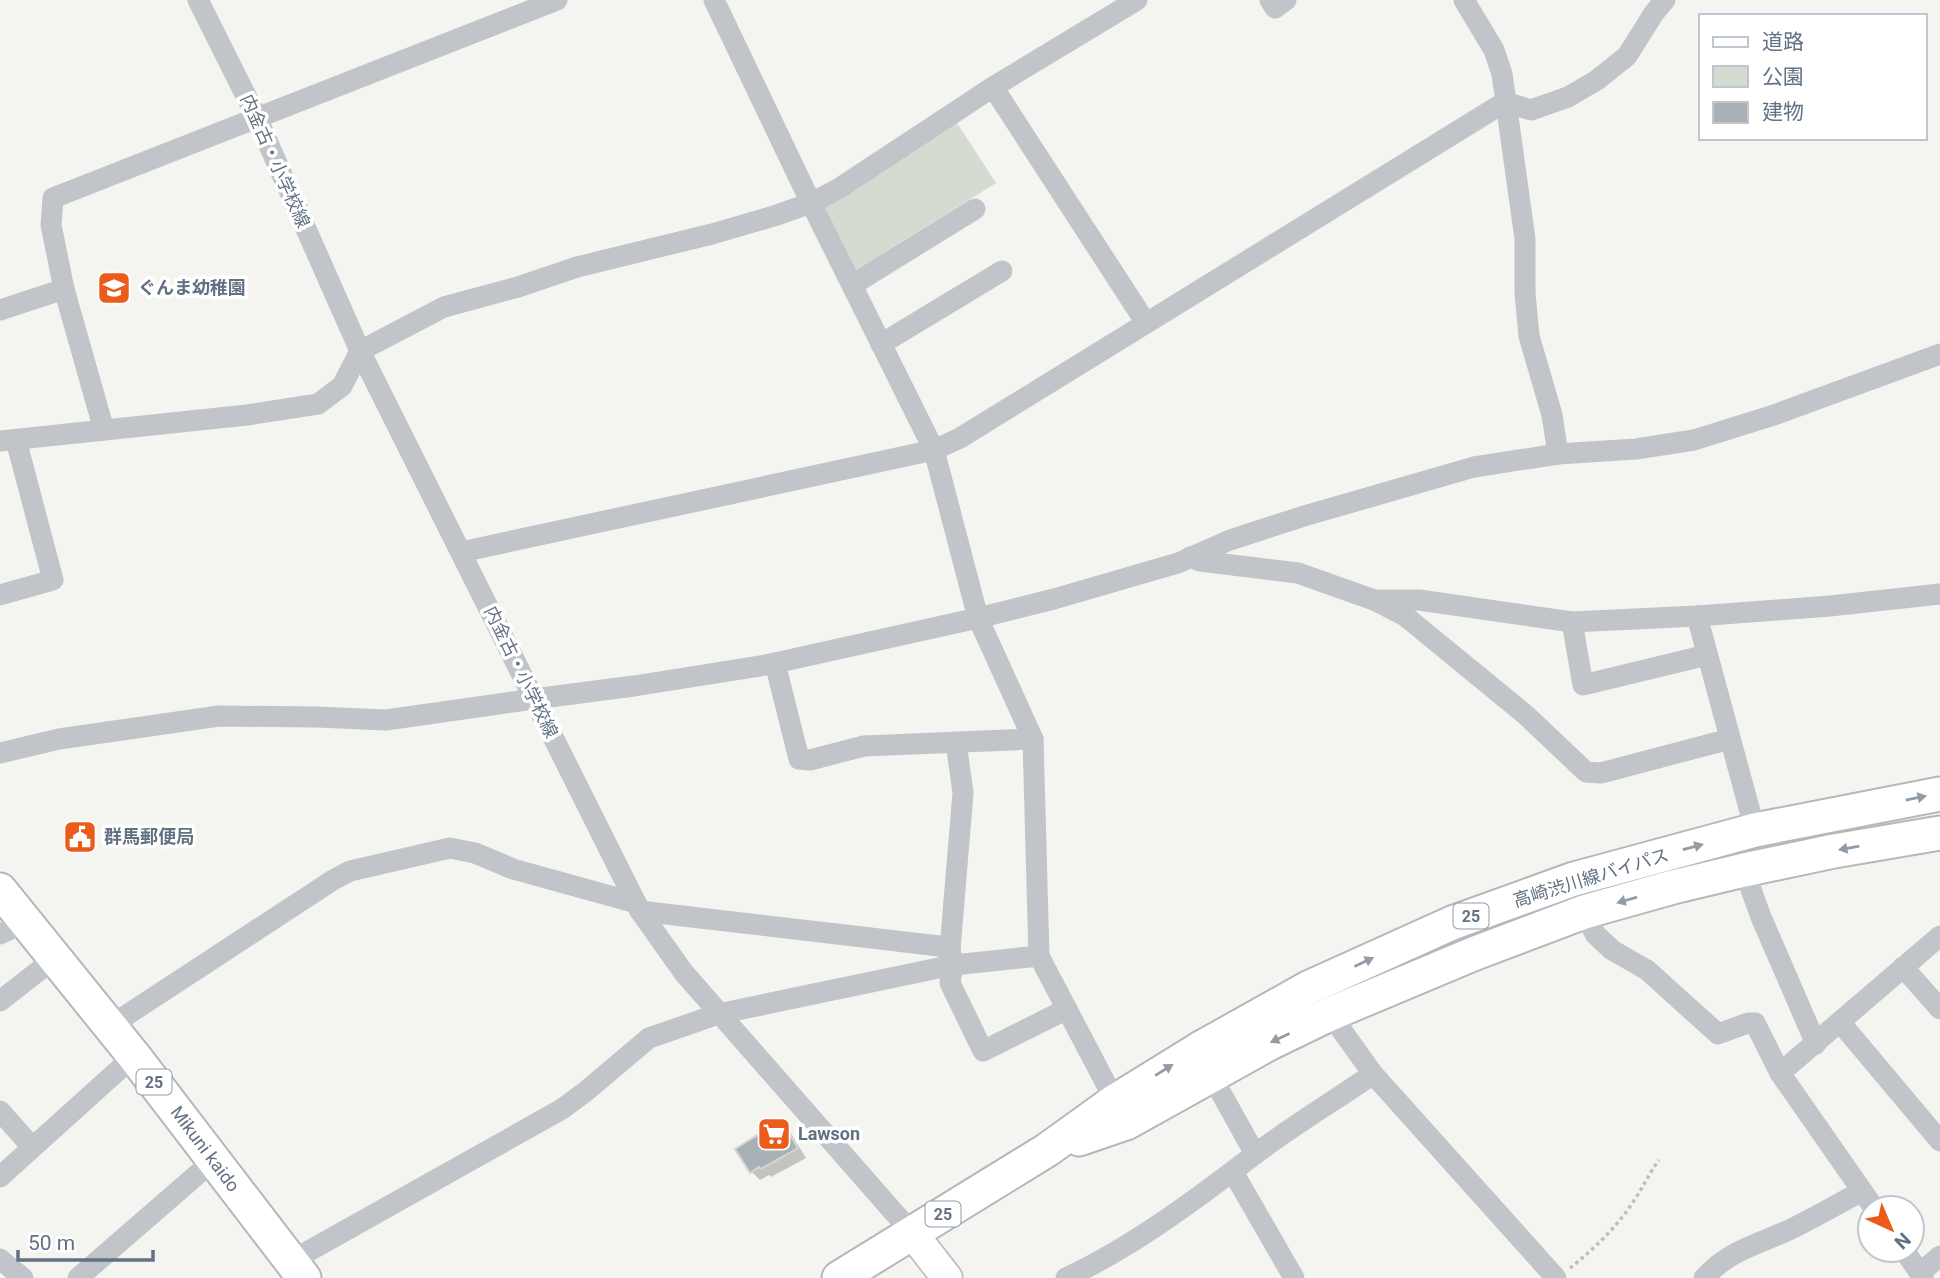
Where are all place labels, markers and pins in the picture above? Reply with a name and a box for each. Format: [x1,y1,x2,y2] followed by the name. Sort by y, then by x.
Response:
[95,269,133,307] school or university icon: ぐんま幼稚園
[138,277,246,298] place label: ぐんま幼稚園
[61,818,99,856] public building icon: 群馬郵便局
[104,826,194,847] place label: 群馬郵便局
[755,1115,793,1153] supermarket icon: Lawson
[798,1123,860,1144] place label: Lawson

